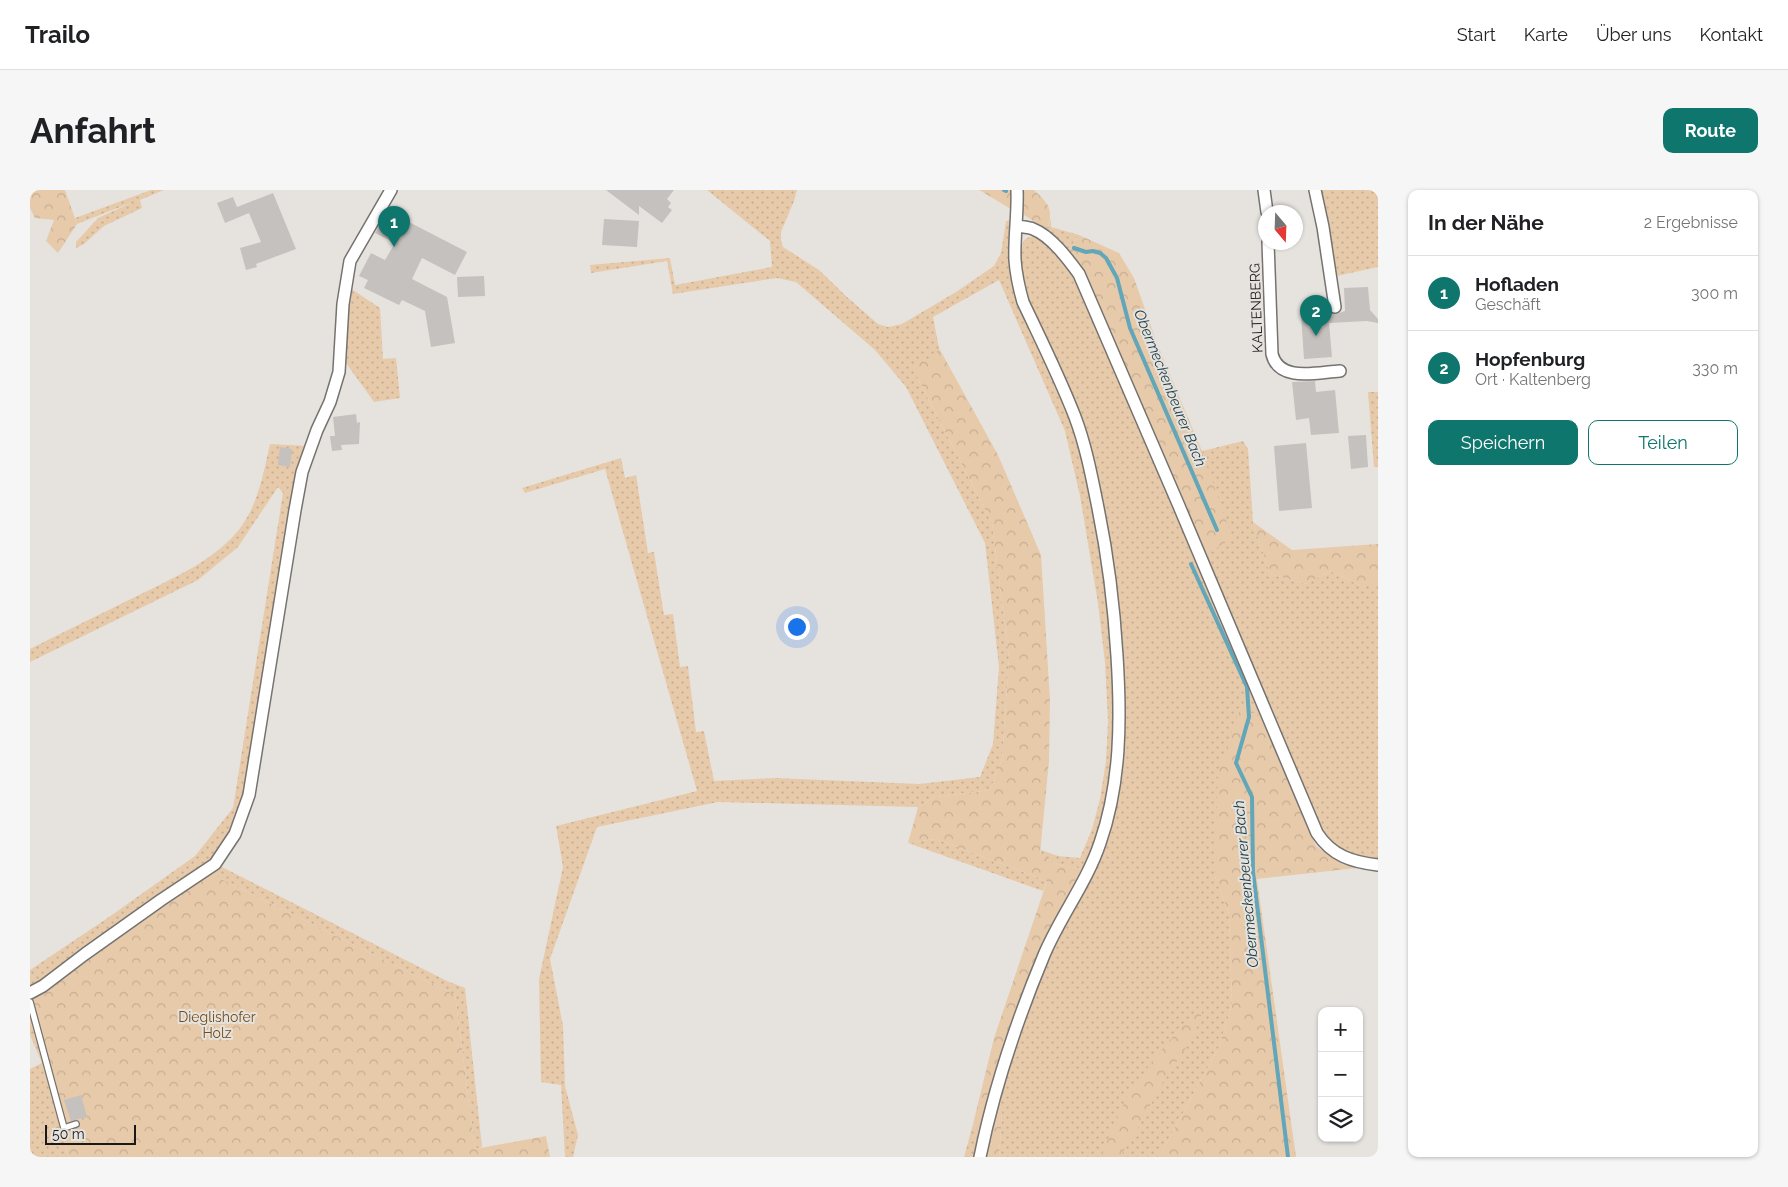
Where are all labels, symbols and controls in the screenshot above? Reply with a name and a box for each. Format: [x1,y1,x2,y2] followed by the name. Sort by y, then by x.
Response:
[25,20,90,49] text: Trailo
[1457,24,1496,45] text: Start
[1524,24,1568,45] text: Karte
[1596,24,1671,45] text: Über uns
[1699,24,1763,45] text: Kontakt
[1663,108,1758,153] button: Route
[30,110,156,151] text: Anfahrt
[1258,205,1303,250] north arrow
[378,206,410,247] pin: 1
[1428,210,1544,235] text: In der Nähe
[1644,213,1738,232] text: 2 Ergebnisse
[1246,263,1266,353] street label: KALTENBERG
[1475,273,1559,295] text: Hofladen
[1440,284,1448,303] text: 1
[1691,284,1738,303] text: 300 m
[1300,295,1332,336] pin: 2
[1475,295,1541,314] text: Geschäft
[1130,307,1210,469] water label: Obermeckenbeurer Bach
[1475,348,1585,370] text: Hopfenburg
[1439,359,1449,378] text: 2
[1692,359,1738,378] text: 330 m
[1475,370,1591,389] text: Ort · Kaltenberg
[1428,420,1578,465] button: Speichern
[1588,420,1738,465] button: Teilen
[784,614,810,640] your location
[1230,799,1262,969] water label: Obermeckenbeurer Bach
[1318,1007,1363,1142] map controls
[1318,1007,1363,1052] button: +
[178,1009,256,1041] park label: Dieglishofer Holz
[1318,1052,1363,1097] button: −
[1318,1097,1363,1142] button: layers
[45,1122,136,1145] scale bar
[52,1126,85,1142] text: 50 m

